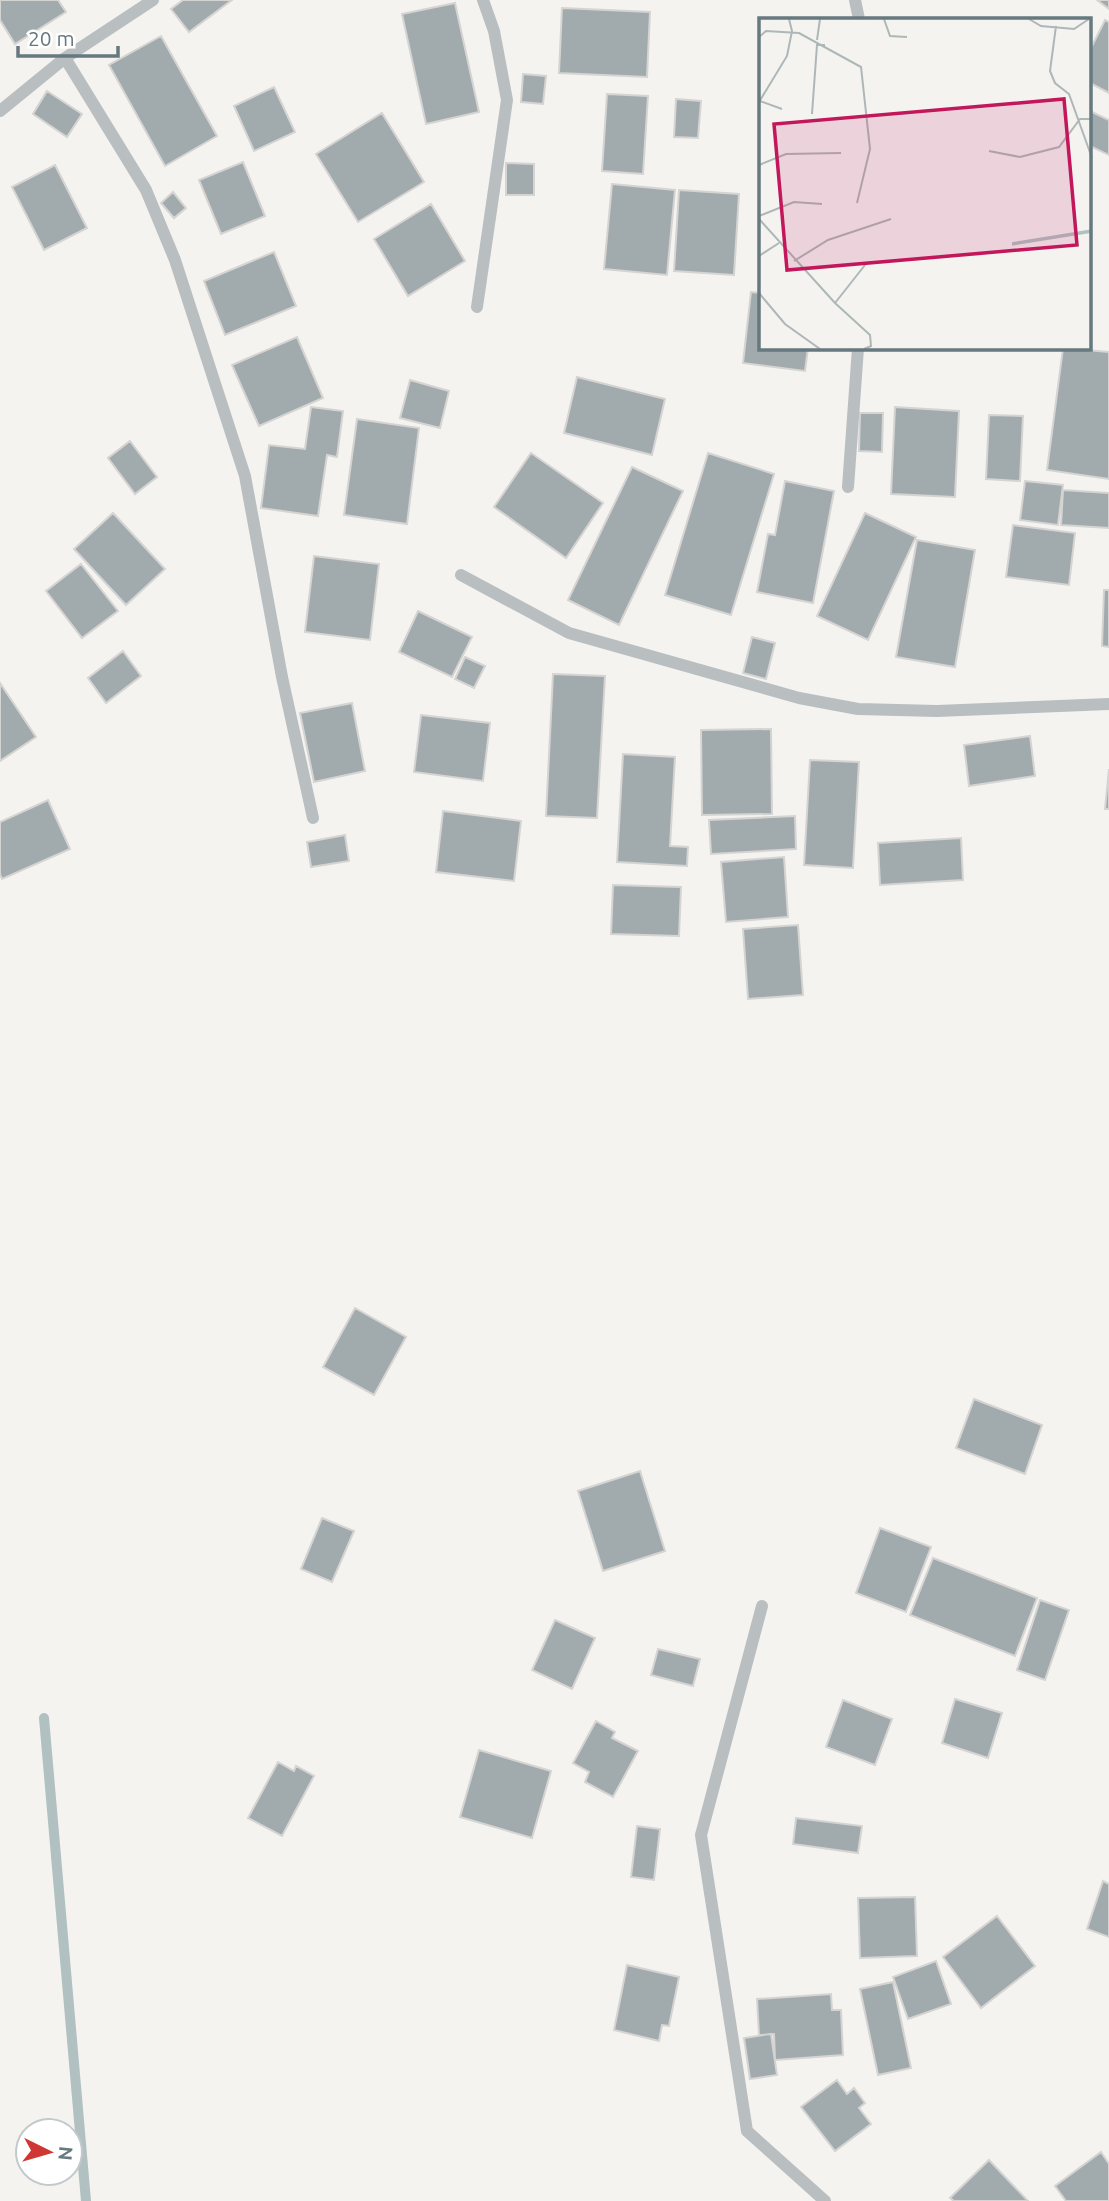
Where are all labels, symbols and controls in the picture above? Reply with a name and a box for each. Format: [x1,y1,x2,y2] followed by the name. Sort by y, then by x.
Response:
[18,14,117,58] scale bar
[759,18,1092,350] inset map
[28,26,75,50] text: 20 m
[14,2117,84,2187] north arrow
[54,2145,78,2162] text: N

